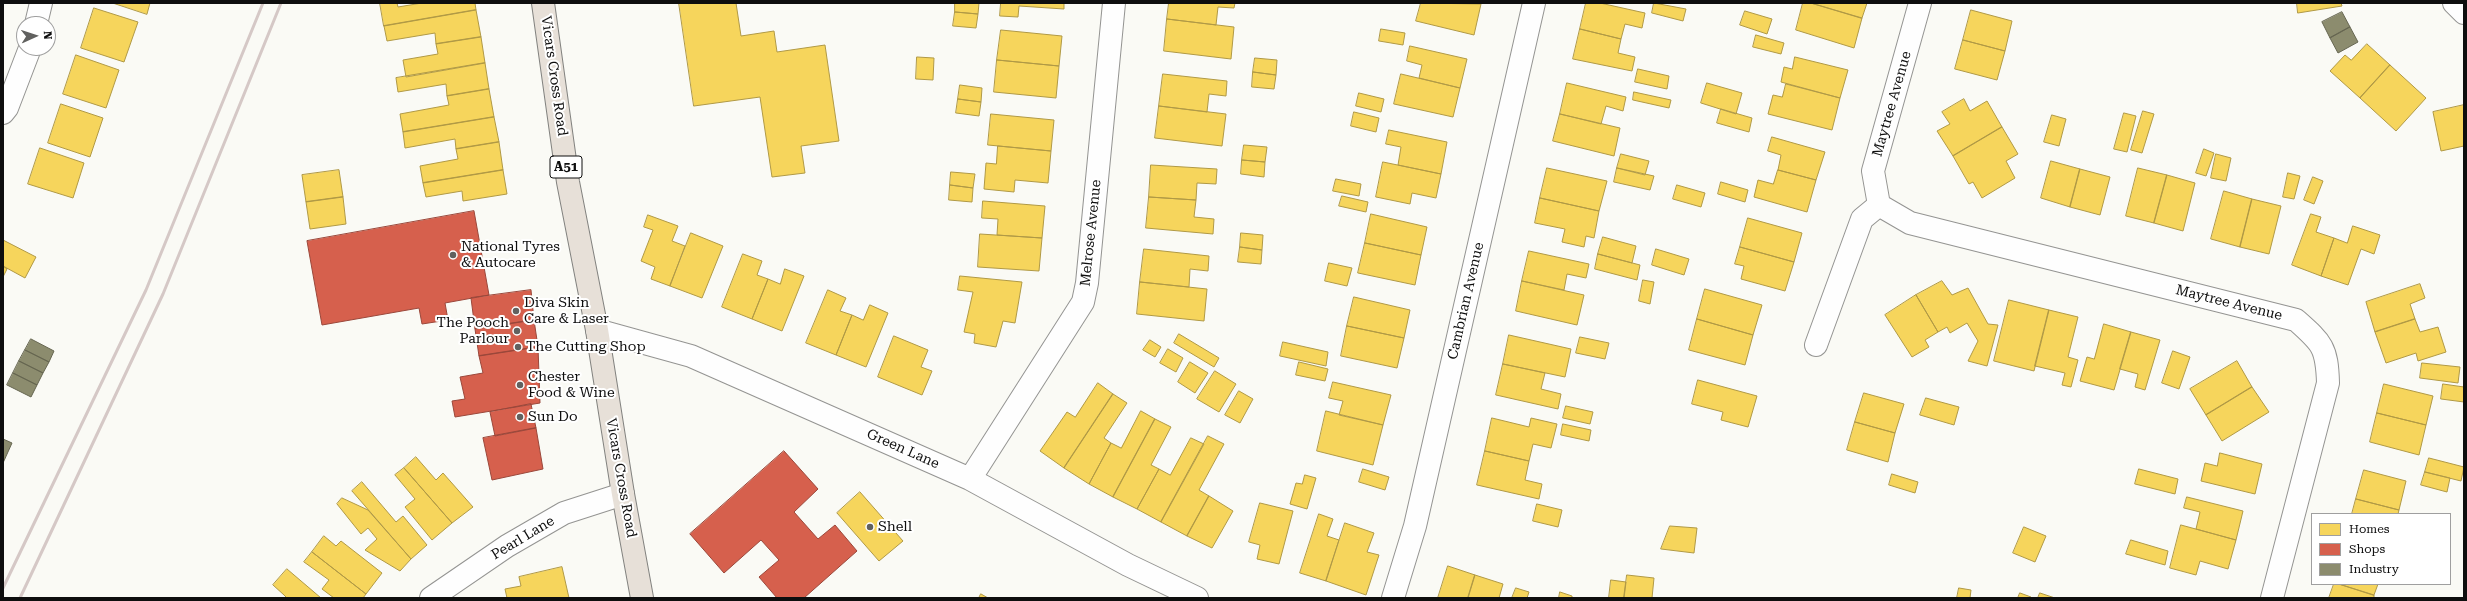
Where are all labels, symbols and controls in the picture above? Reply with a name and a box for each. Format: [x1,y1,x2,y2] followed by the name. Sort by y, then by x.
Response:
[537,15,571,137] street label: Vicars Cross Road
[16,16,56,56] north arrow
[41,31,54,40] text: N
[1869,49,1915,159] street label: Maytree Avenue
[550,156,582,178] road number: A51
[1077,179,1105,287] street label: Melrose Avenue
[461,239,560,272] place label: National Tyres & Autocare
[1444,241,1488,361] street label: Cambrian Avenue
[448,250,458,260] marker: National Tyres & Autocare
[2174,282,2284,324] street label: Maytree Avenue
[524,295,609,328] place label: Diva Skin Care & Laser
[511,306,521,316] marker: Diva Skin Care & Laser
[437,315,509,348] place label: The Pooch Parlour
[512,326,522,336] marker: The Pooch Parlour
[526,339,646,355] place label: The Cutting Shop
[513,342,523,352] marker: The Cutting Shop
[528,369,615,402] place label: Chester Food & Wine
[515,380,525,390] marker: Chester Food & Wine
[528,409,578,425] place label: Sun Do
[515,412,525,422] marker: Sun Do
[602,417,640,539] street label: Vicars Cross Road
[864,426,942,472] street label: Green Lane
[488,513,558,563] street label: Pearl Lane
[2311,513,2451,585] legend
[878,519,912,535] place label: Shell
[865,522,875,532] marker: Shell
[2349,522,2389,536] text: Homes
[2349,542,2385,556] text: Shops
[2349,562,2399,576] text: Industry

